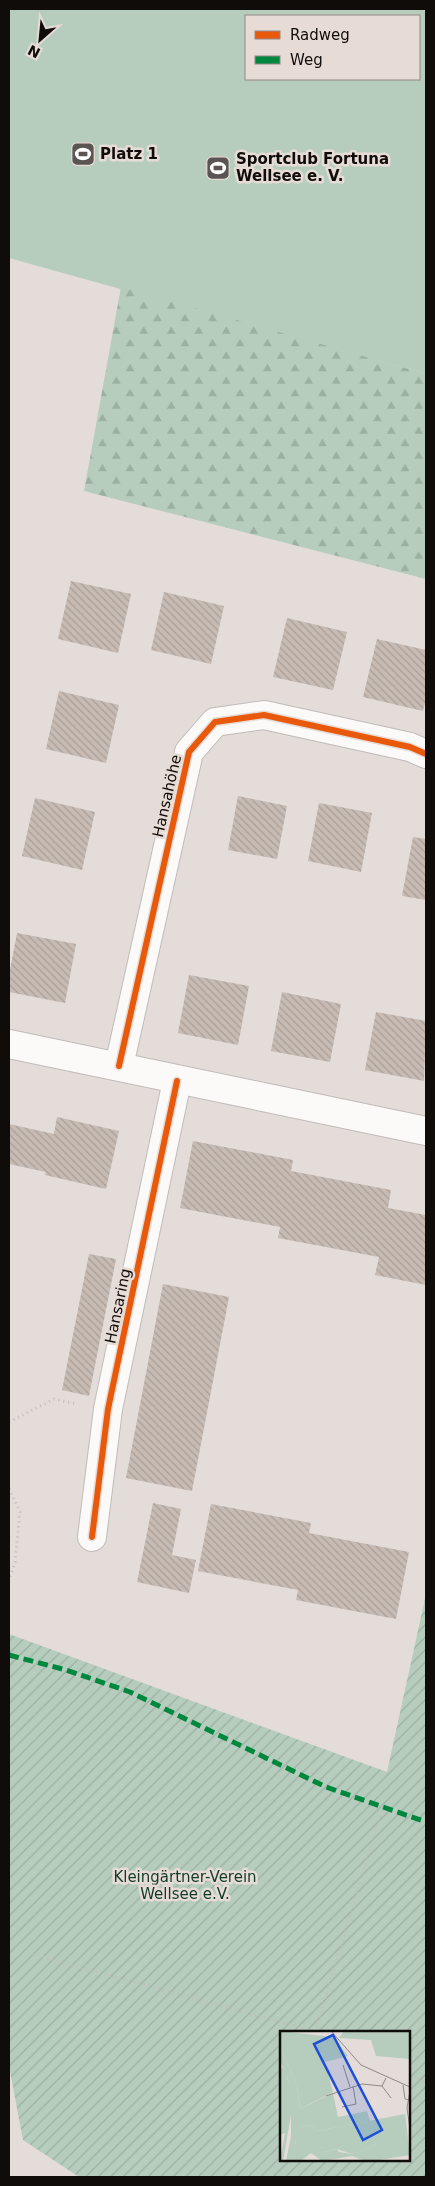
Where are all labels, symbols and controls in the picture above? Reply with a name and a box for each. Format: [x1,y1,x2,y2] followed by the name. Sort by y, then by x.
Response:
[15,15,65,65] north arrow
[245,15,420,80] legend
[290,26,350,44] text: Radweg
[25,42,43,61] text: N
[290,51,323,69] text: Weg
[70,141,96,167] sports icon: Platz 1
[100,145,158,163] place label: Platz 1
[236,150,389,185] place label: Sportclub Fortuna Wellsee e. V.
[205,155,231,181] sports icon: Sportclub Fortuna Wellsee e. V.
[149,753,185,839] street label: Hansahöhe
[101,1267,135,1345] street label: Hansaring
[113,1868,257,1903] park label: Kleingärtner-Verein Wellsee e.V.
[280,2031,410,2161] inset map

